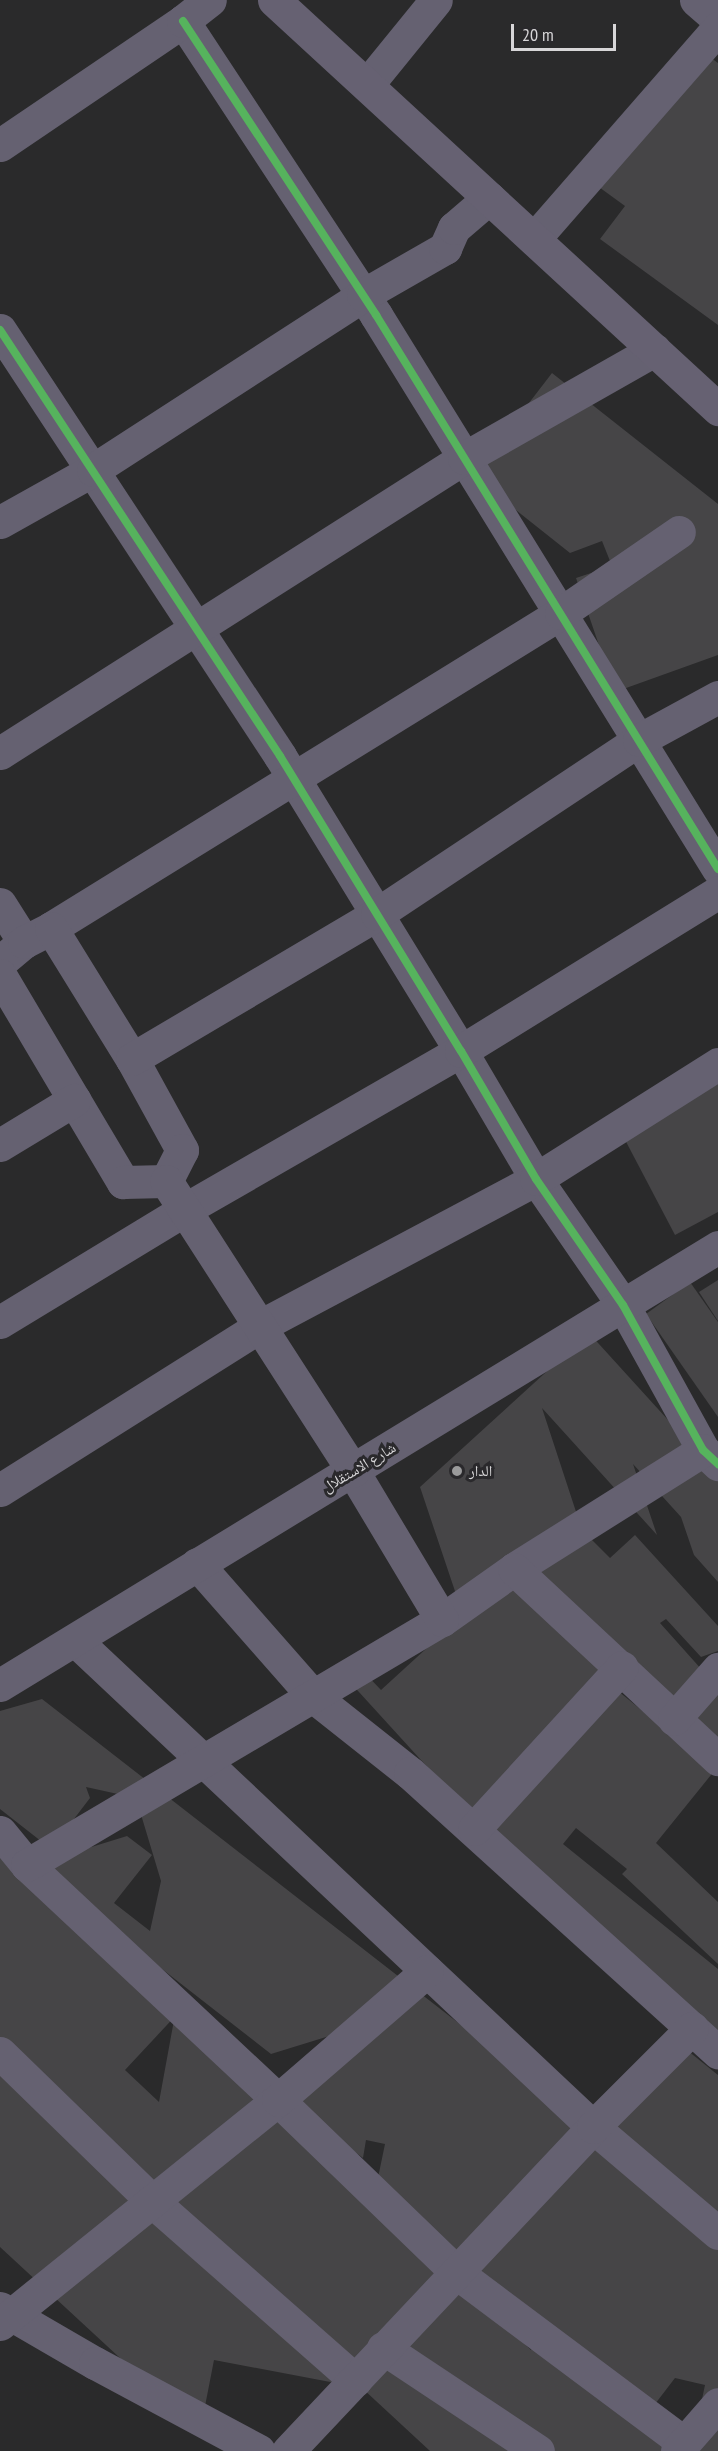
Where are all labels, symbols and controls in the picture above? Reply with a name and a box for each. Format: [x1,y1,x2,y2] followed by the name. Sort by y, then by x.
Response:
[514,12,619,50] scale bar
[522,23,554,46] text: 20 m
[319,1438,399,1496] street label: شارع الاستقلال
[469,1462,492,1480] place label: الدار
[450,1464,464,1478] marker: الدار

